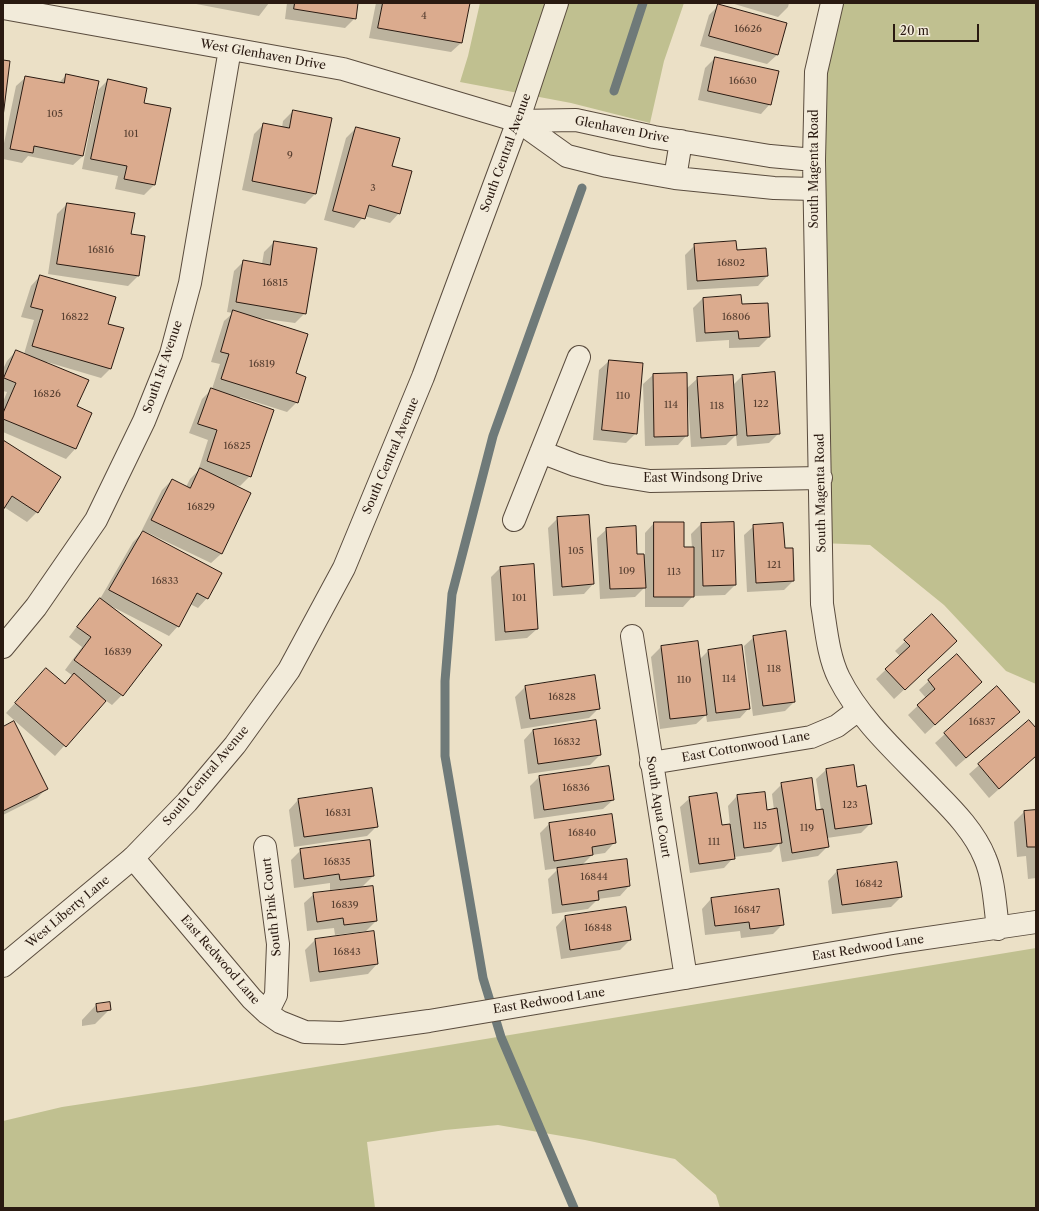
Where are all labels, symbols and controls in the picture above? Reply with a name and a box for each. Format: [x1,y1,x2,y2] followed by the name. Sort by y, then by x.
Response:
[421,10,427,22] house number: 4
[895,16,981,42] scale bar
[734,23,762,35] house number: 16626
[900,23,929,38] text: 20 m
[199,37,327,73] street label: West Glenhaven Drive
[729,75,757,87] house number: 16630
[478,92,534,214] street label: South Central Avenue
[47,108,63,120] house number: 105
[808,109,822,229] street label: South Magenta Road
[574,114,670,146] street label: Glenhaven Drive
[124,128,138,140] house number: 101
[287,149,293,161] house number: 9
[370,182,376,194] house number: 3
[88,244,114,256] house number: 16816
[717,257,745,269] house number: 16802
[262,277,288,289] house number: 16815
[61,311,89,323] house number: 16822
[722,311,750,323] house number: 16806
[140,319,186,415] street label: South 1st Avenue
[249,358,275,370] house number: 16819
[33,388,61,400] house number: 16826
[616,390,630,402] house number: 110
[360,395,422,517] street label: South Central Avenue
[753,398,769,410] house number: 122
[664,399,678,411] house number: 114
[710,400,724,412] house number: 118
[813,433,829,553] street label: South Magenta Road
[223,440,251,452] house number: 16825
[643,472,763,486] street label: East Windsong Drive
[187,501,215,513] house number: 16829
[568,545,584,557] house number: 105
[711,548,725,560] house number: 117
[767,559,781,571] house number: 121
[619,565,635,577] house number: 109
[667,566,681,578] house number: 113
[152,575,178,587] house number: 16833
[512,592,526,604] house number: 101
[104,646,132,658] house number: 16839
[767,663,781,675] house number: 118
[722,673,736,685] house number: 114
[677,674,691,686] house number: 110
[548,691,576,703] house number: 16828
[969,716,995,728] house number: 16837
[160,723,252,829] street label: South Central Avenue
[681,729,811,765] street label: East Cottonwood Lane
[553,736,581,748] house number: 16832
[643,755,673,859] street label: South Aqua Court
[562,782,590,794] house number: 16836
[842,799,858,811] house number: 123
[325,807,351,819] house number: 16831
[753,820,767,832] house number: 115
[800,822,814,834] house number: 119
[568,827,596,839] house number: 16840
[708,836,720,848] house number: 111
[324,856,350,868] house number: 16835
[260,857,284,957] street label: South Pink Court
[580,871,608,883] house number: 16844
[23,873,113,951] street label: West Liberty Lane
[855,878,883,890] house number: 16842
[331,899,359,911] house number: 16839
[734,904,760,916] house number: 16847
[177,913,263,1007] street label: East Redwood Lane
[584,922,612,934] house number: 16848
[811,932,925,964] street label: East Redwood Lane
[333,946,361,958] house number: 16843
[492,985,606,1017] street label: East Redwood Lane

